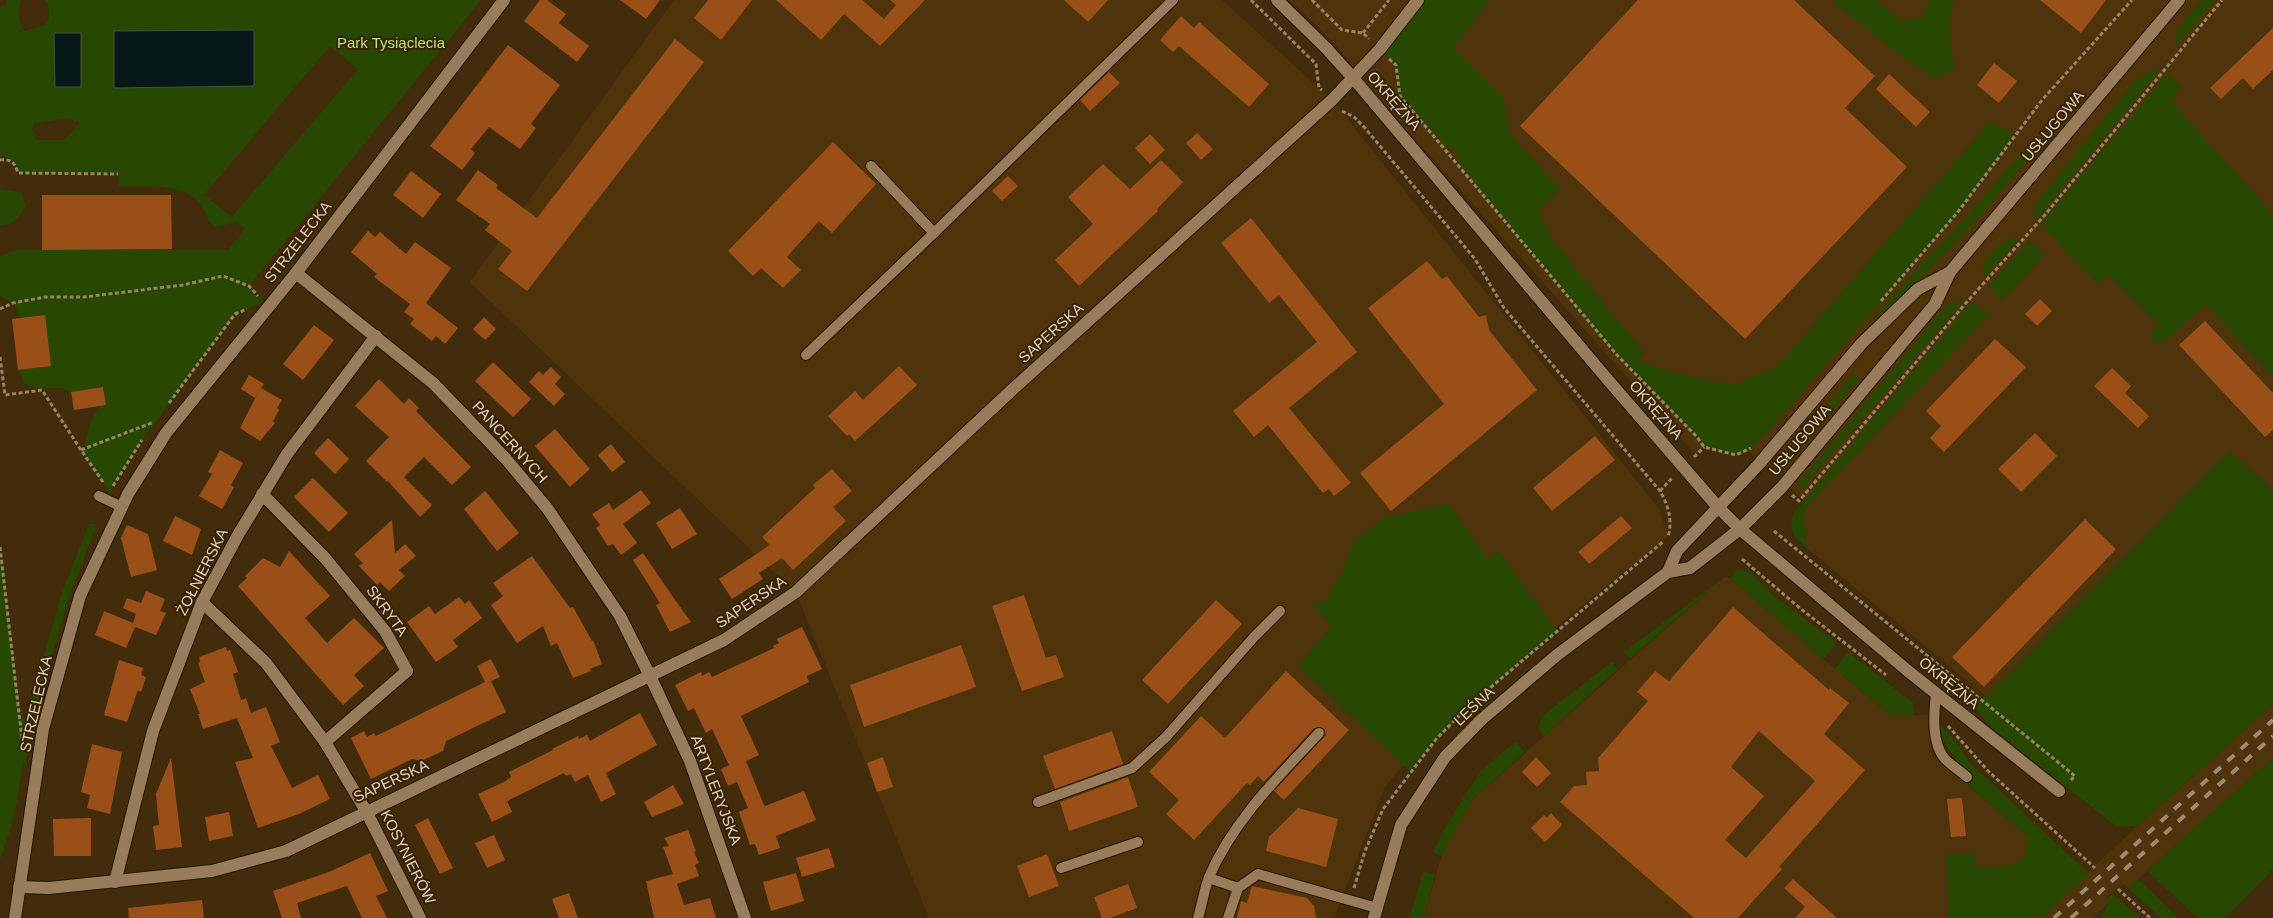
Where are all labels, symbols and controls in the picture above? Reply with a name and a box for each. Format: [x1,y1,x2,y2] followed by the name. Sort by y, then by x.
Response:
[337,34,446,51] park label: Park Tysiąclecia
[1364,68,1425,134] street label: OKRĘŻNA
[2018,87,2087,164] street label: USŁUGOWA
[261,198,335,286] street label: STRZELECKA
[1015,299,1086,366] street label: SAPERSKA
[1626,377,1687,443] street label: OKRĘŻNA
[469,397,551,486] street label: PANCERNYCH
[1765,401,1834,478] street label: USŁUGOWA
[172,526,231,618] street label: ŻOŁNIERSKA
[712,572,789,631] street label: SAPERSKA
[363,582,412,639] street label: SKRYTA
[1916,653,1983,712] street label: OKRĘŻNA
[16,654,55,754] street label: STRZELECKA
[1450,683,1497,729] street label: LEŚNA
[688,733,745,847] street label: ARTYLERYJSKA
[351,756,431,805] street label: SAPERSKA
[377,807,440,907] street label: KOSYNIERÓW

